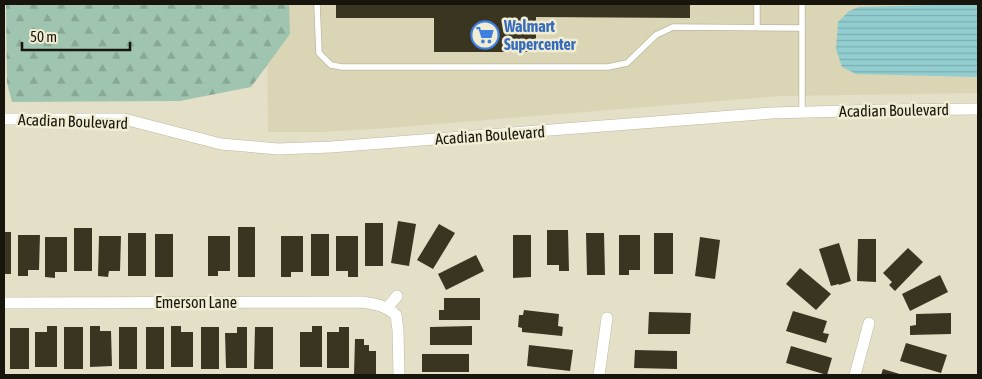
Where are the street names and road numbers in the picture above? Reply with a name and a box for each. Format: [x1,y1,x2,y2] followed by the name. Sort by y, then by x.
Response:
[839,100,949,120] street label: Acadian Boulevard
[18,110,128,132] street label: Acadian Boulevard
[434,122,546,148] street label: Acadian Boulevard
[155,293,237,311] street label: Emerson Lane

